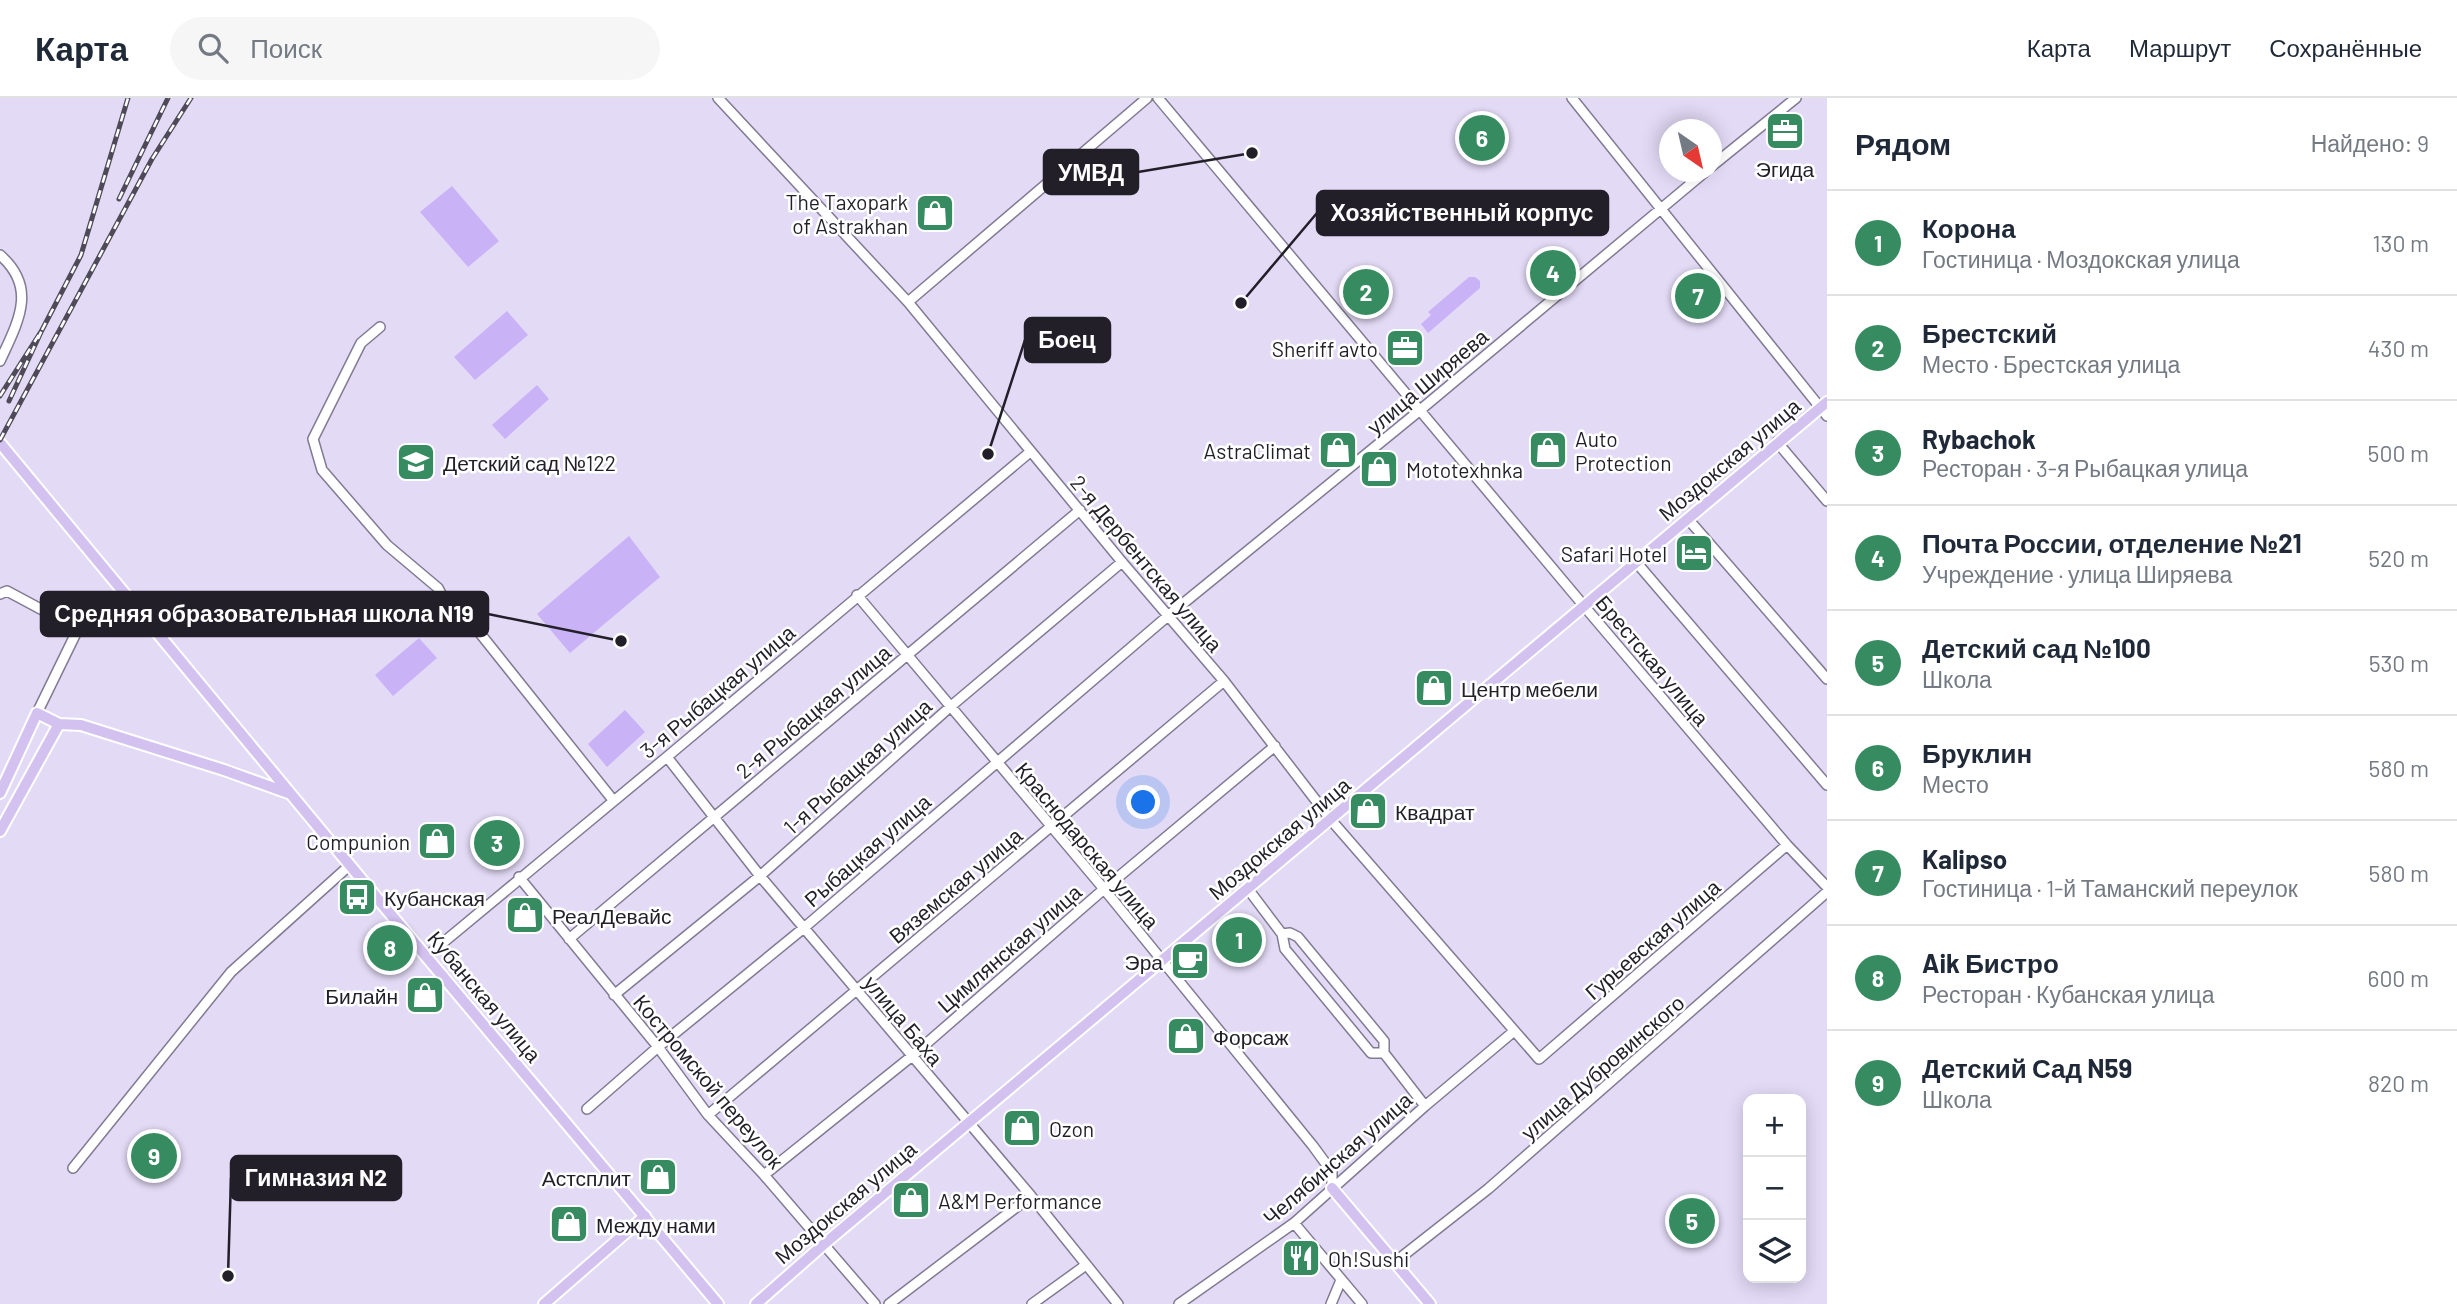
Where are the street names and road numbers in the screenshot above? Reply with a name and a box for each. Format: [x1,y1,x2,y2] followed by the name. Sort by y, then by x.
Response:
[1362,323,1493,439] street label: улица Ширяева
[1653,392,1805,525] street label: Моздокская улица
[1066,470,1228,656] street label: 2-я Дербентская улица
[1591,590,1715,730] street label: Брестская улица
[635,619,799,763] street label: 3-я Рыбацкая улица
[731,639,896,783] street label: 2-я Рыбацкая улица
[778,693,936,839] street label: 1-я Рыбацкая улица
[1011,757,1165,934] street label: Краснодарская улица
[1203,771,1355,904] street label: Моздокская улица
[799,788,935,912] street label: Рыбацкая улица
[883,822,1027,948] street label: Вяземская улица
[1579,873,1725,1004] street label: Гурьевская улица
[932,879,1086,1017] street label: Цимлянская улица
[423,926,547,1067] street label: Кубанская улица
[859,970,949,1070] street label: улица Баха
[629,989,789,1174] street label: Костромской переулок
[1515,989,1689,1145] street label: улица Дубровинского
[1257,1086,1417,1229] street label: Челябинская улица
[769,1135,921,1268] street label: Моздокская улица

